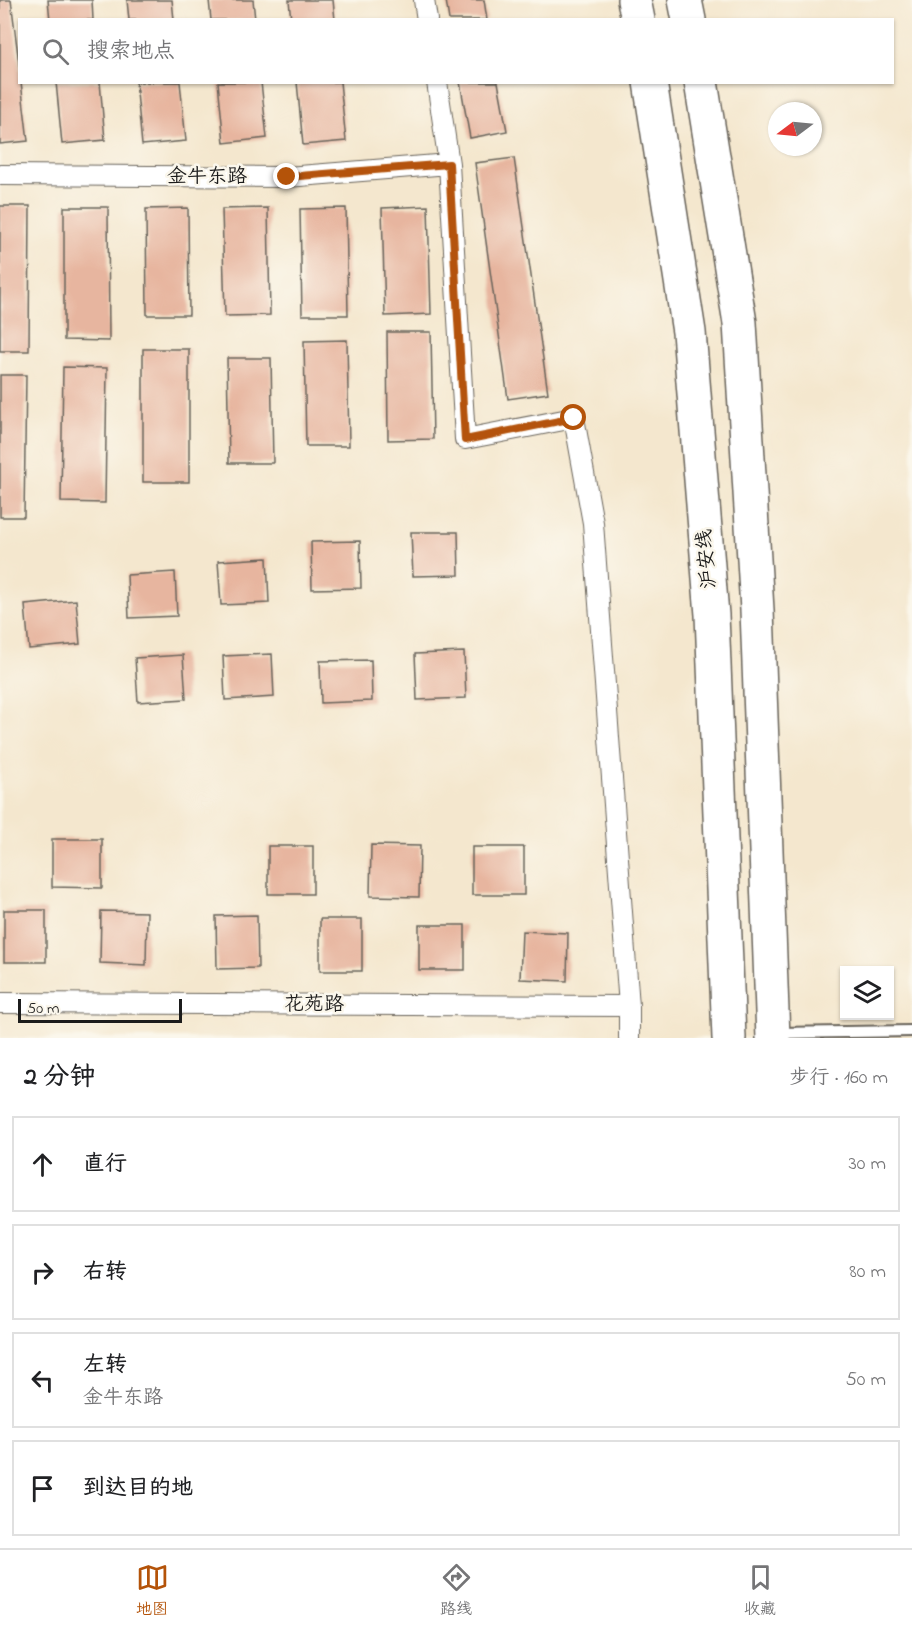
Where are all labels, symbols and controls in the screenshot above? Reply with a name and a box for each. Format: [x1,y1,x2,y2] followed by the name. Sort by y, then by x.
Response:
[18,18,894,84] search box
[39,35,72,68] icon: search
[87,36,175,68] text: 搜索地点
[768,102,822,156] north arrow
[167,163,248,192] street label: 金牛东路
[273,163,299,189] route end
[560,404,586,430] route start
[691,528,725,590] street label: 沪安线
[840,966,894,1020] map controls
[840,966,894,1020] button: layers
[284,991,345,1020] street label: 花苑路
[18,996,182,1024] scale bar
[27,997,59,1021] text: 50 m
[24,1059,95,1097] text: 2 分钟
[789,1064,888,1093] text: 步行 · 160 m
[26,1148,59,1181] icon: ahead
[83,1149,127,1181] text: 直行
[849,1150,886,1179] text: 30 m
[26,1256,59,1289] icon: right
[83,1257,127,1289] text: 右转
[849,1258,886,1287] text: 80 m
[83,1350,127,1382] text: 左转
[26,1364,59,1397] icon: left
[845,1366,886,1395] text: 50 m
[83,1384,163,1413] text: 金牛东路
[26,1472,59,1505] icon: arrive
[83,1473,193,1505] text: 到达目的地
[136,1561,169,1622] tab: 地图
[440,1561,473,1622] tab: 路线
[744,1561,777,1622] tab: 收藏

